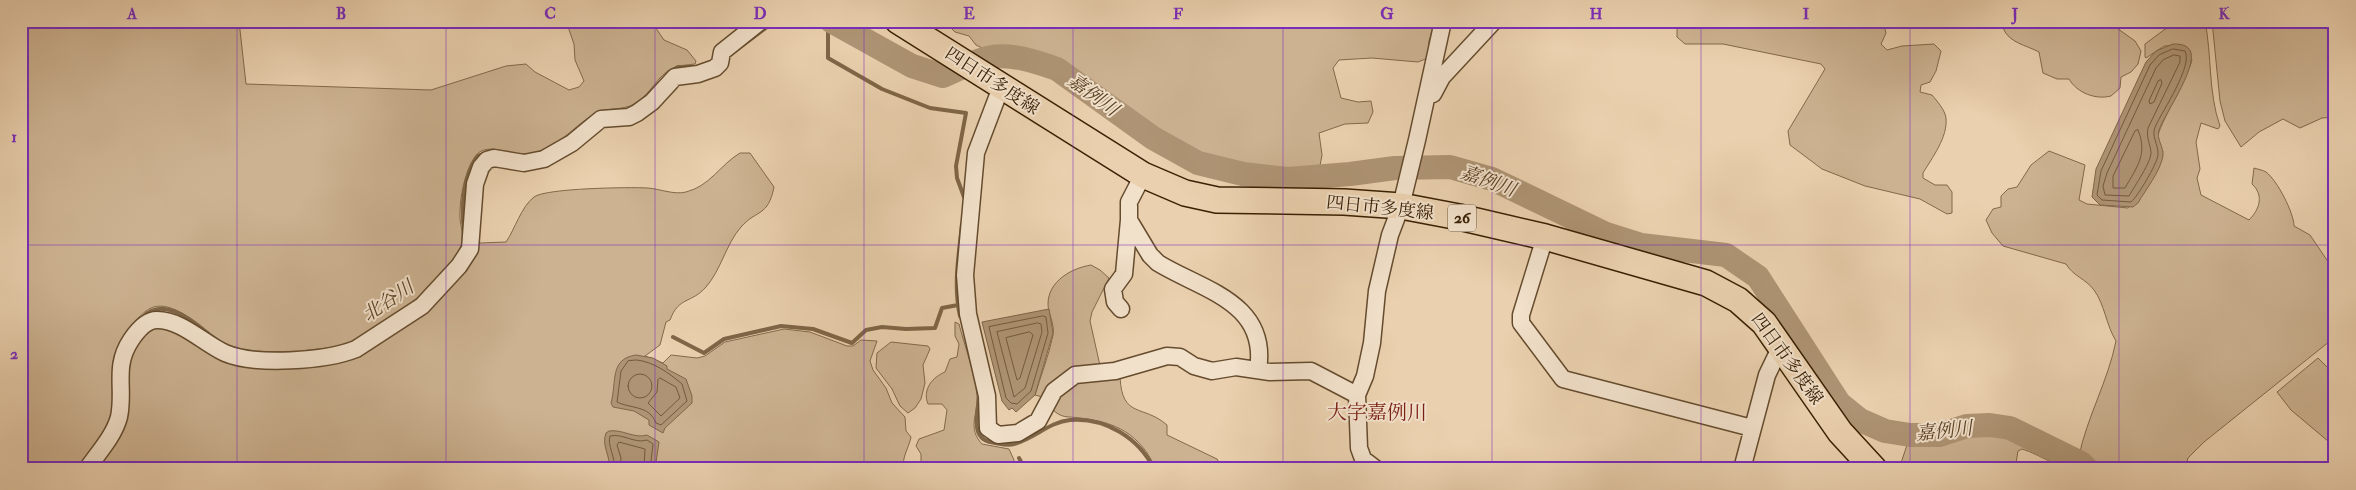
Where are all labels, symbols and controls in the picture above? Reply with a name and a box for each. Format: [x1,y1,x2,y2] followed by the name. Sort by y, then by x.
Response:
[126,4,138,24] text: A
[336,4,346,24] text: B
[544,4,556,24] text: C
[753,4,767,24] text: D
[963,4,975,24] text: E
[1173,4,1183,24] text: F
[1380,4,1394,24] text: G
[1589,4,1603,24] text: H
[1803,4,1810,24] text: I
[2011,4,2019,25] text: J
[2218,4,2230,24] text: K
[940,42,1044,120] street label: 四日市多度線
[1063,69,1125,123] water label: 嘉例川
[11,127,17,147] text: 1
[1457,160,1521,203] water label: 嘉例川
[1325,191,1435,225] street label: 四日市多度線
[1448,204,1476,232] road number: 26
[358,274,420,327] water label: 北谷川
[1746,309,1828,409] street label: 四日市多度線
[10,344,18,364] text: 2
[1327,400,1427,425] district label: 大字嘉例川
[1914,416,1976,446] water label: 嘉例川

